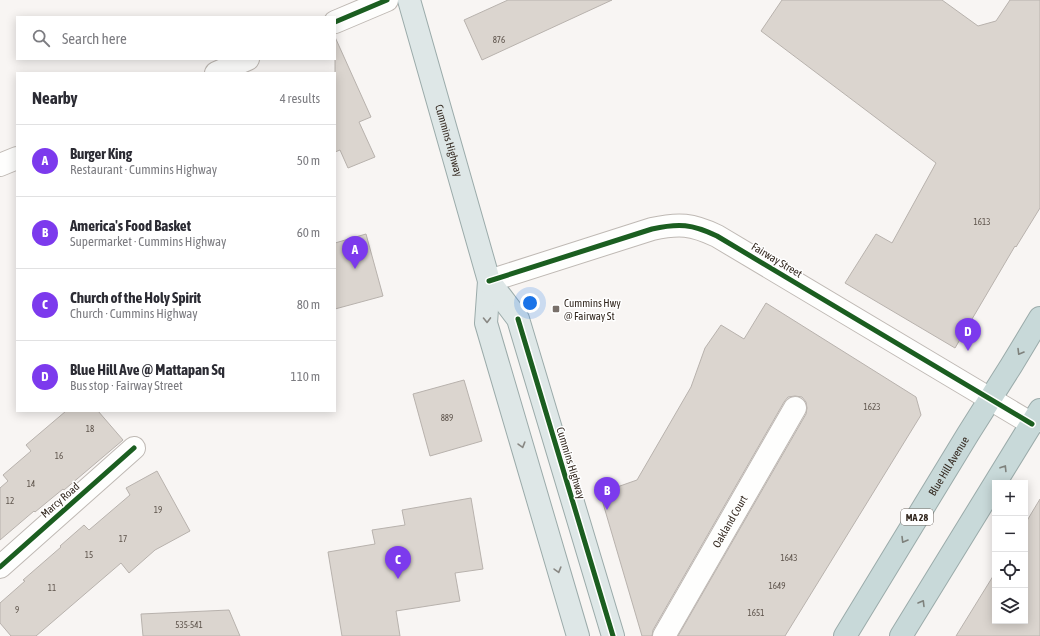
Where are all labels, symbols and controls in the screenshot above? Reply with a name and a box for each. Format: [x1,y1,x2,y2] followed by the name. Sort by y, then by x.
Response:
[16,16,336,60] search box
[30,27,52,49] icon: search
[62,30,127,47] text: Search here
[493,35,505,45] house number: 876
[32,88,78,108] text: Nearby
[280,91,320,106] text: 4 results
[433,103,465,178] street label: Cummins Highway
[70,145,132,162] text: Burger King
[42,153,48,168] text: A
[297,153,320,168] text: 50 m
[70,162,217,177] text: Restaurant · Cummins Highway
[70,217,191,234] text: America's Food Basket
[974,217,990,227] house number: 1613
[42,225,48,240] text: B
[297,225,320,240] text: 60 m
[70,234,226,249] text: Supermarket · Cummins Highway
[342,236,368,269] pin: A
[750,240,804,280] street label: Fairway Street
[70,289,201,306] text: Church of the Holy Spirit
[520,293,540,313] your location
[42,297,48,312] text: C
[297,297,320,312] text: 80 m
[564,297,621,322] place label: Cummins Hwy @ Fairway St
[551,304,561,314] marker: Cummins Hwy @ Fairway St
[70,306,198,321] text: Church · Cummins Highway
[483,317,491,323] one-way arrow
[955,318,981,351] pin: D
[1017,348,1025,355] one-way arrow
[70,361,225,378] text: Blue Hill Ave @ Mattapan Sq
[41,369,49,384] text: D
[291,369,320,384] text: 110 m
[70,378,183,393] text: Bus stop · Fairway Street
[864,402,880,412] house number: 1623
[441,413,453,423] house number: 889
[86,424,94,434] house number: 18
[554,426,588,501] street label: Cummins Highway
[926,434,971,498] street label: Blue Hill Avenue
[517,441,526,448] one-way arrow
[55,451,63,461] house number: 16
[999,465,1007,472] one-way arrow
[594,477,620,510] pin: B
[27,479,35,489] house number: 14
[38,480,82,520] street label: Marcy Road
[992,480,1028,624] map controls
[992,480,1028,516] button: +
[710,493,749,550] street label: Oakland Court
[6,496,14,506] house number: 12
[154,505,162,515] house number: 19
[901,509,933,525] road number: MA 28
[992,516,1028,552] button: −
[119,534,127,544] house number: 17
[901,536,908,543] one-way arrow
[385,546,411,579] pin: C
[85,550,93,560] house number: 15
[992,552,1028,588] button: locate
[781,553,797,563] house number: 1643
[553,566,562,573] one-way arrow
[769,581,785,591] house number: 1649
[48,583,56,593] house number: 11
[992,588,1028,624] button: layers
[917,600,924,607] one-way arrow
[15,605,19,615] house number: 9
[748,608,764,618] house number: 1651
[175,620,203,630] house number: 535-541

